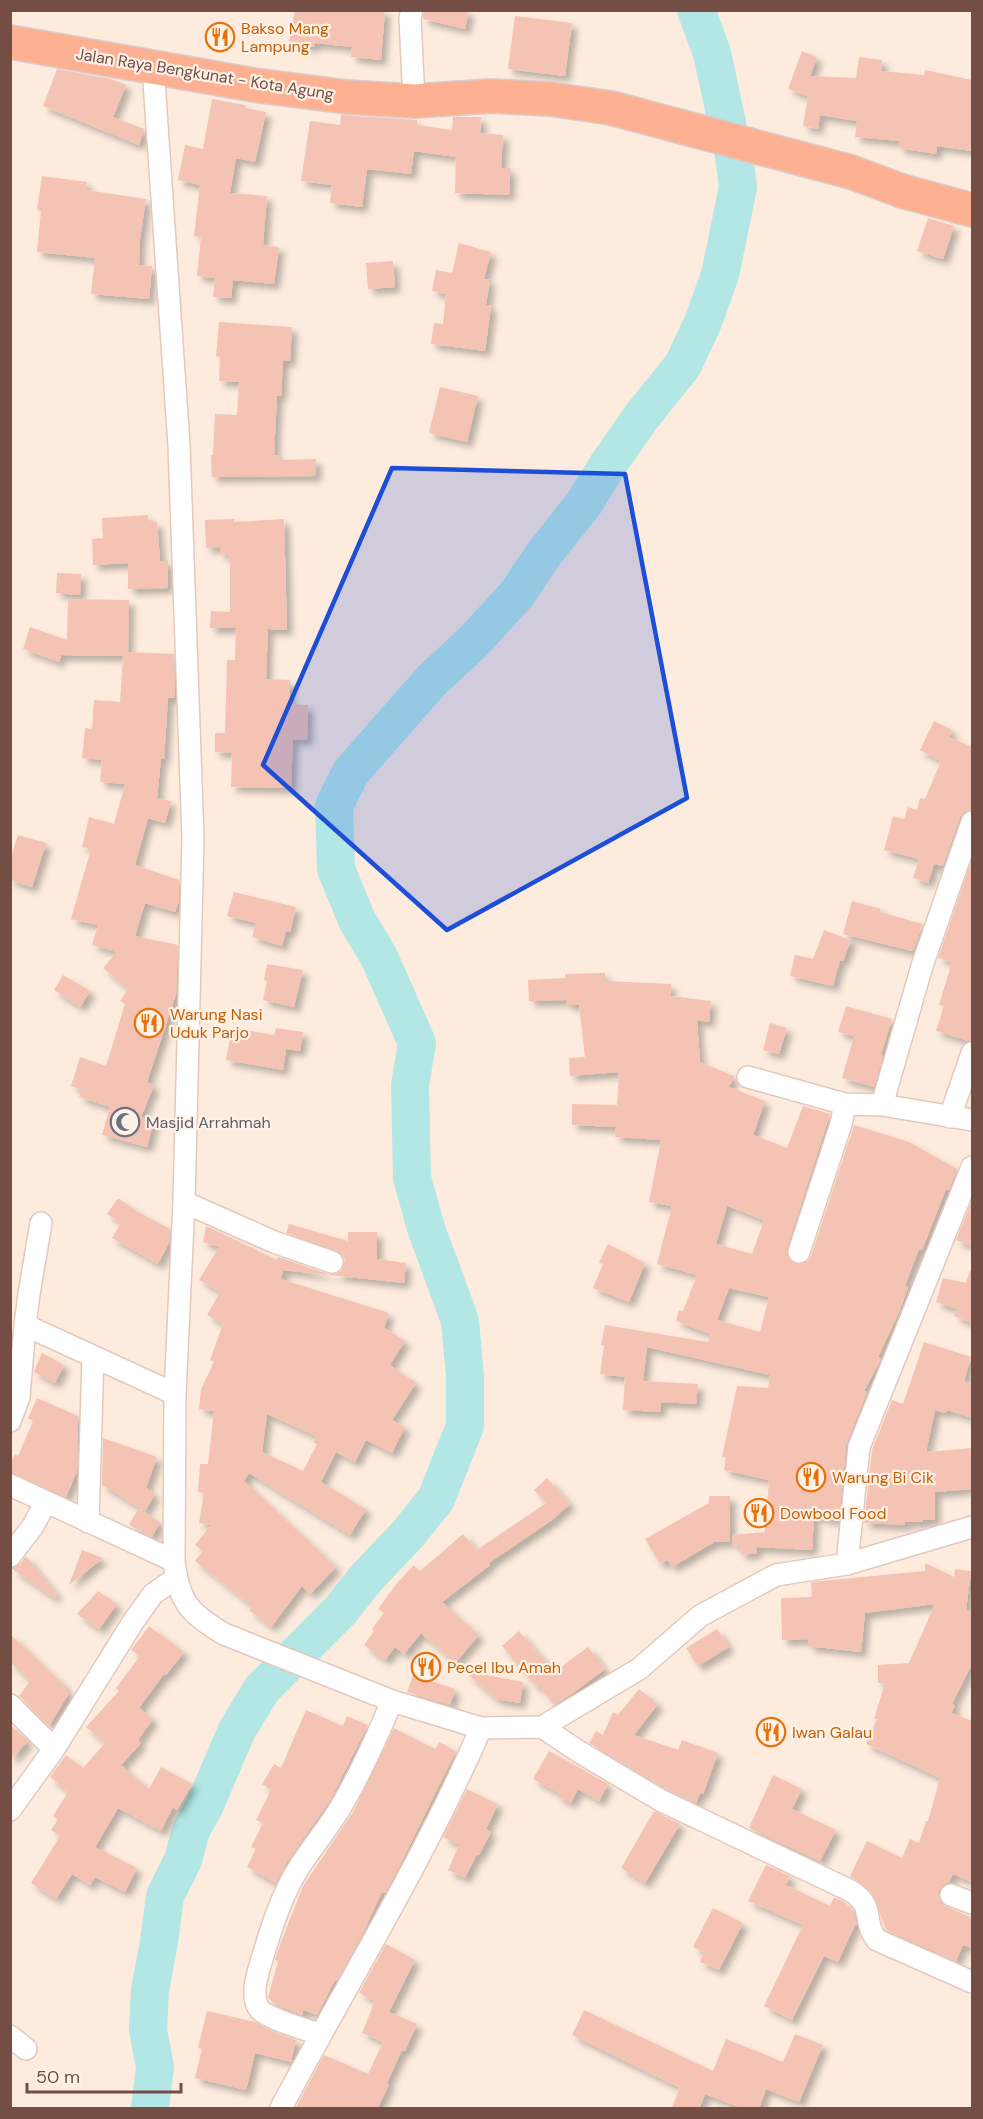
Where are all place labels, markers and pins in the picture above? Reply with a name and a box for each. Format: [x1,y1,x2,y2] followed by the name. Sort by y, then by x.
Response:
[241,18,329,57] place label: Bakso Mang Lampung
[204,21,236,53] restaurant icon: Bakso Mang Lampung
[170,1004,263,1043] place label: Warung Nasi Uduk Parjo
[133,1007,165,1039] restaurant icon: Warung Nasi Uduk Parjo
[109,1106,141,1138] mosque icon: Masjid Arrahmah
[146,1112,271,1133] place label: Masjid Arrahmah
[795,1461,827,1493] restaurant icon: Warung Bi Cik
[832,1467,934,1488] place label: Warung Bi Cik
[743,1497,775,1529] restaurant icon: Dowbool Food
[780,1503,886,1524] place label: Dowbool Food
[410,1651,442,1683] restaurant icon: Pecel Ibu Amah
[447,1657,561,1678] place label: Pecel Ibu Amah
[755,1716,787,1748] restaurant icon: Iwan Galau
[792,1722,872,1743] place label: Iwan Galau

